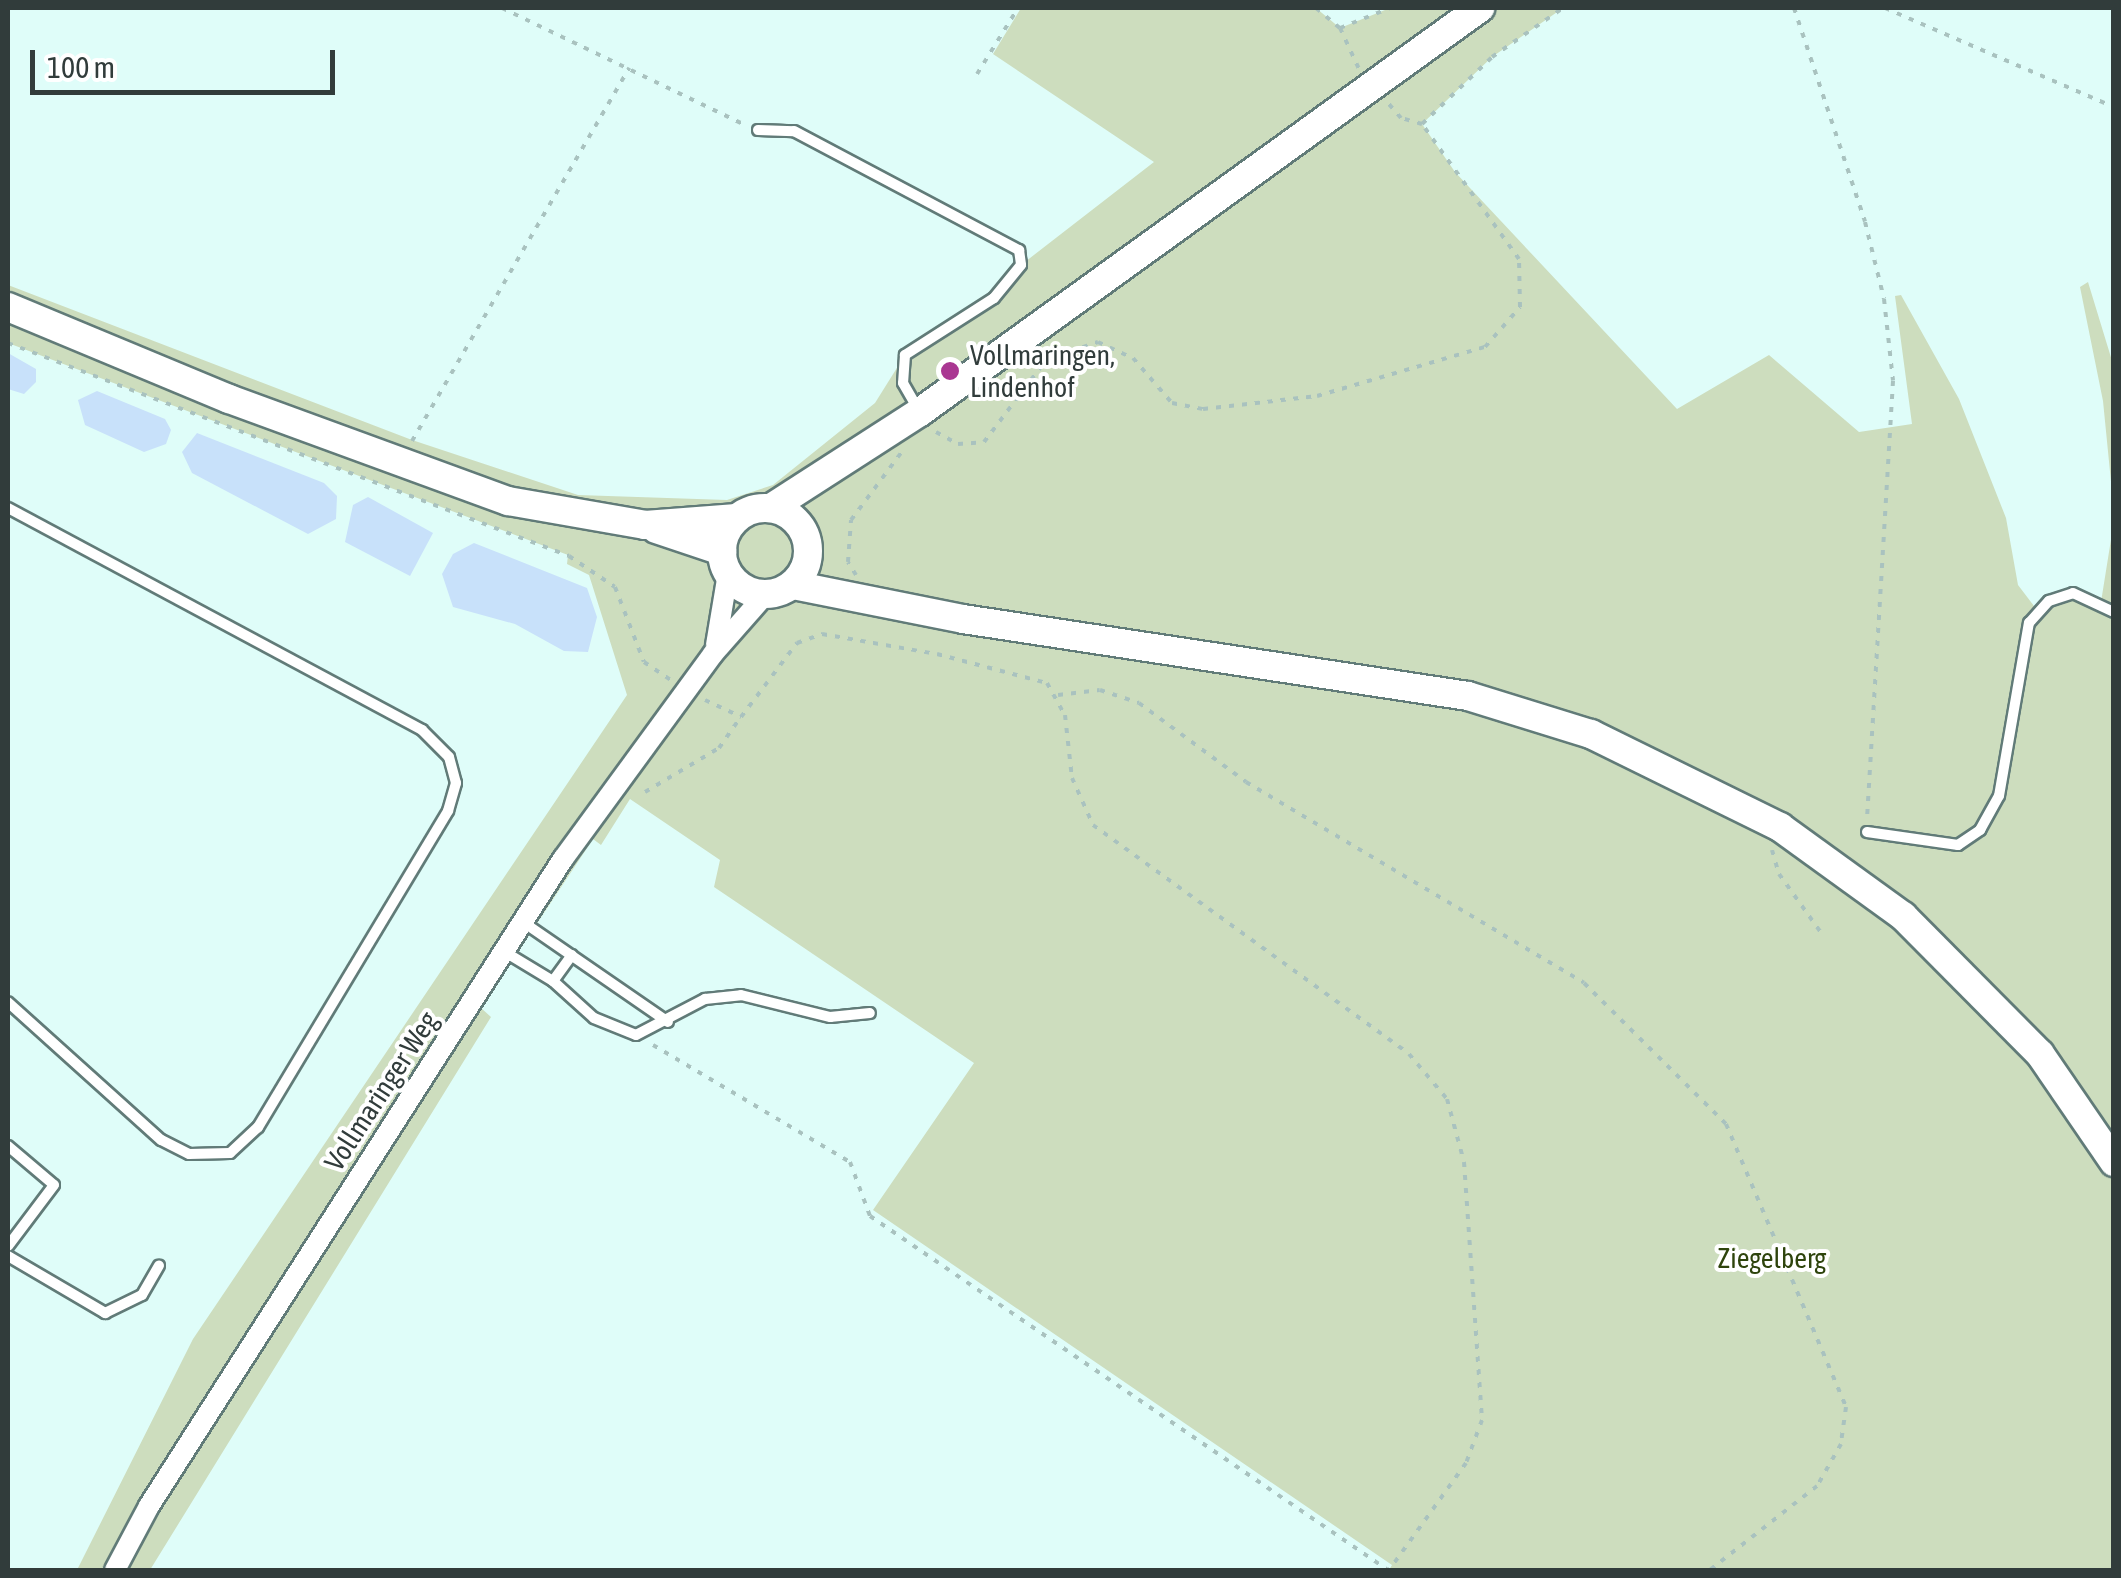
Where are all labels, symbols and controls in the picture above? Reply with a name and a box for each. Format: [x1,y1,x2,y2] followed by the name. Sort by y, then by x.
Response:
[35,30,340,92] scale bar
[47,50,115,84] text: 100 m
[970,338,1115,404] place label: Vollmaringen, Lindenhof
[939,360,961,382] marker: Vollmaringen, Lindenhof
[317,1005,445,1177] street label: Vollmaringer Weg
[1718,1241,1826,1275] park label: Ziegelberg

